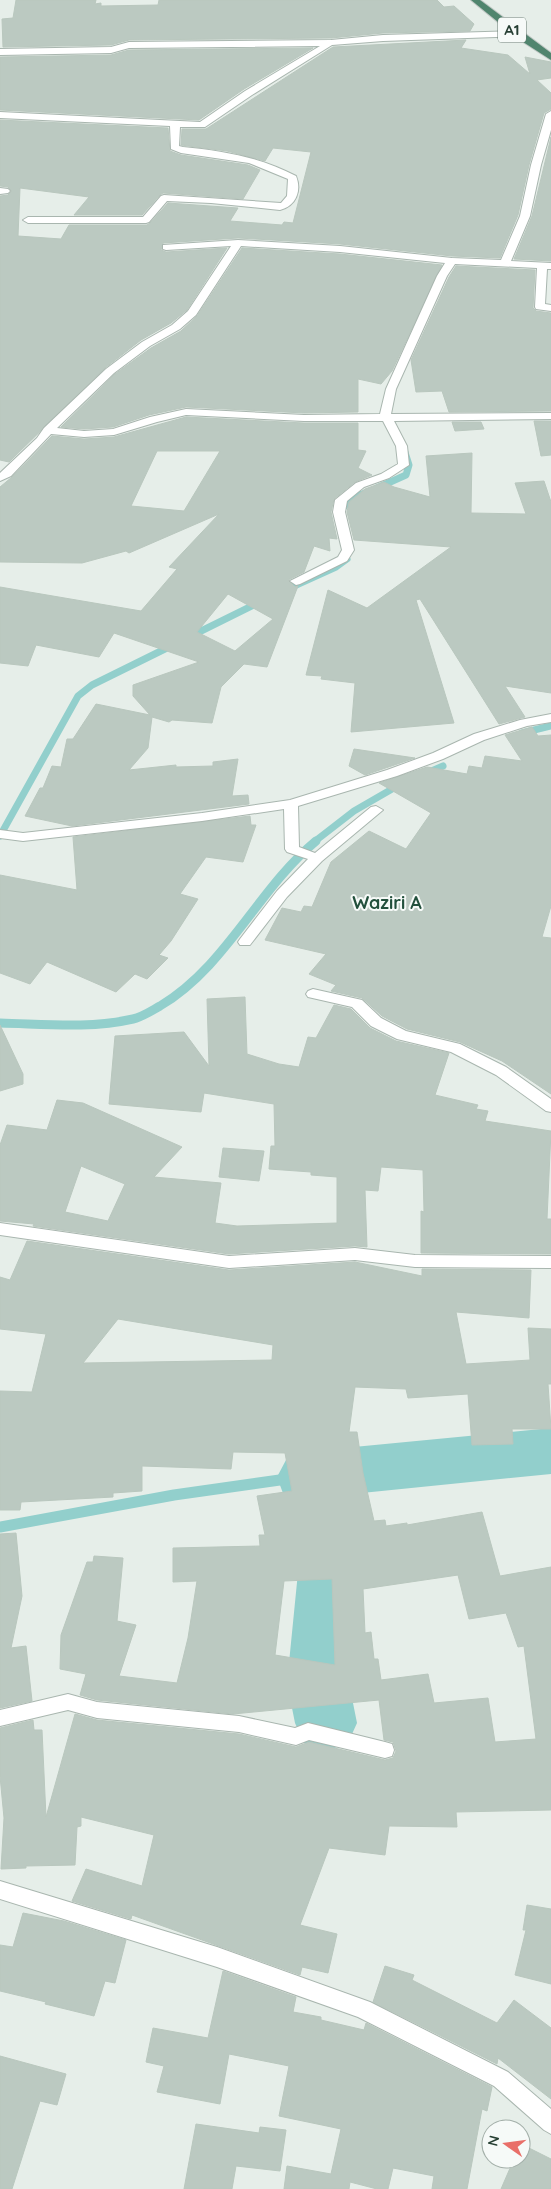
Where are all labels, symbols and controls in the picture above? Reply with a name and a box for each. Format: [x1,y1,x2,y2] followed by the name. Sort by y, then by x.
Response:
[498,18,526,42] road number: A1
[352,891,422,914] district label: Waziri A
[481,2119,531,2169] north arrow
[483,2134,503,2148] text: N

